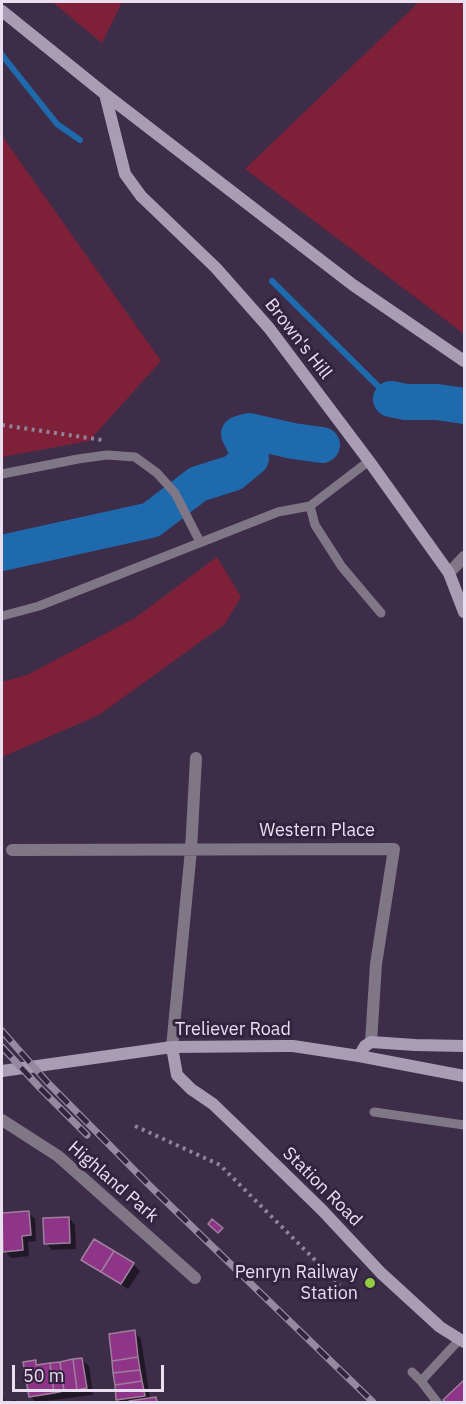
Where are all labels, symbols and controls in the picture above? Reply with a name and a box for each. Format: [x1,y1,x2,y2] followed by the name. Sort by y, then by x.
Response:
[260,294,336,384] street label: Brown's Hill
[259,820,375,842] street label: Western Place
[175,1019,291,1041] street label: Treliever Road
[63,1137,163,1227] street label: Highland Park
[278,1143,366,1231] street label: Station Road
[235,1262,358,1304] place label: Penryn Railway Station
[363,1276,377,1290] marker: Penryn Railway Station
[15,1353,166,1391] scale bar
[23,1364,65,1387] text: 50 m

